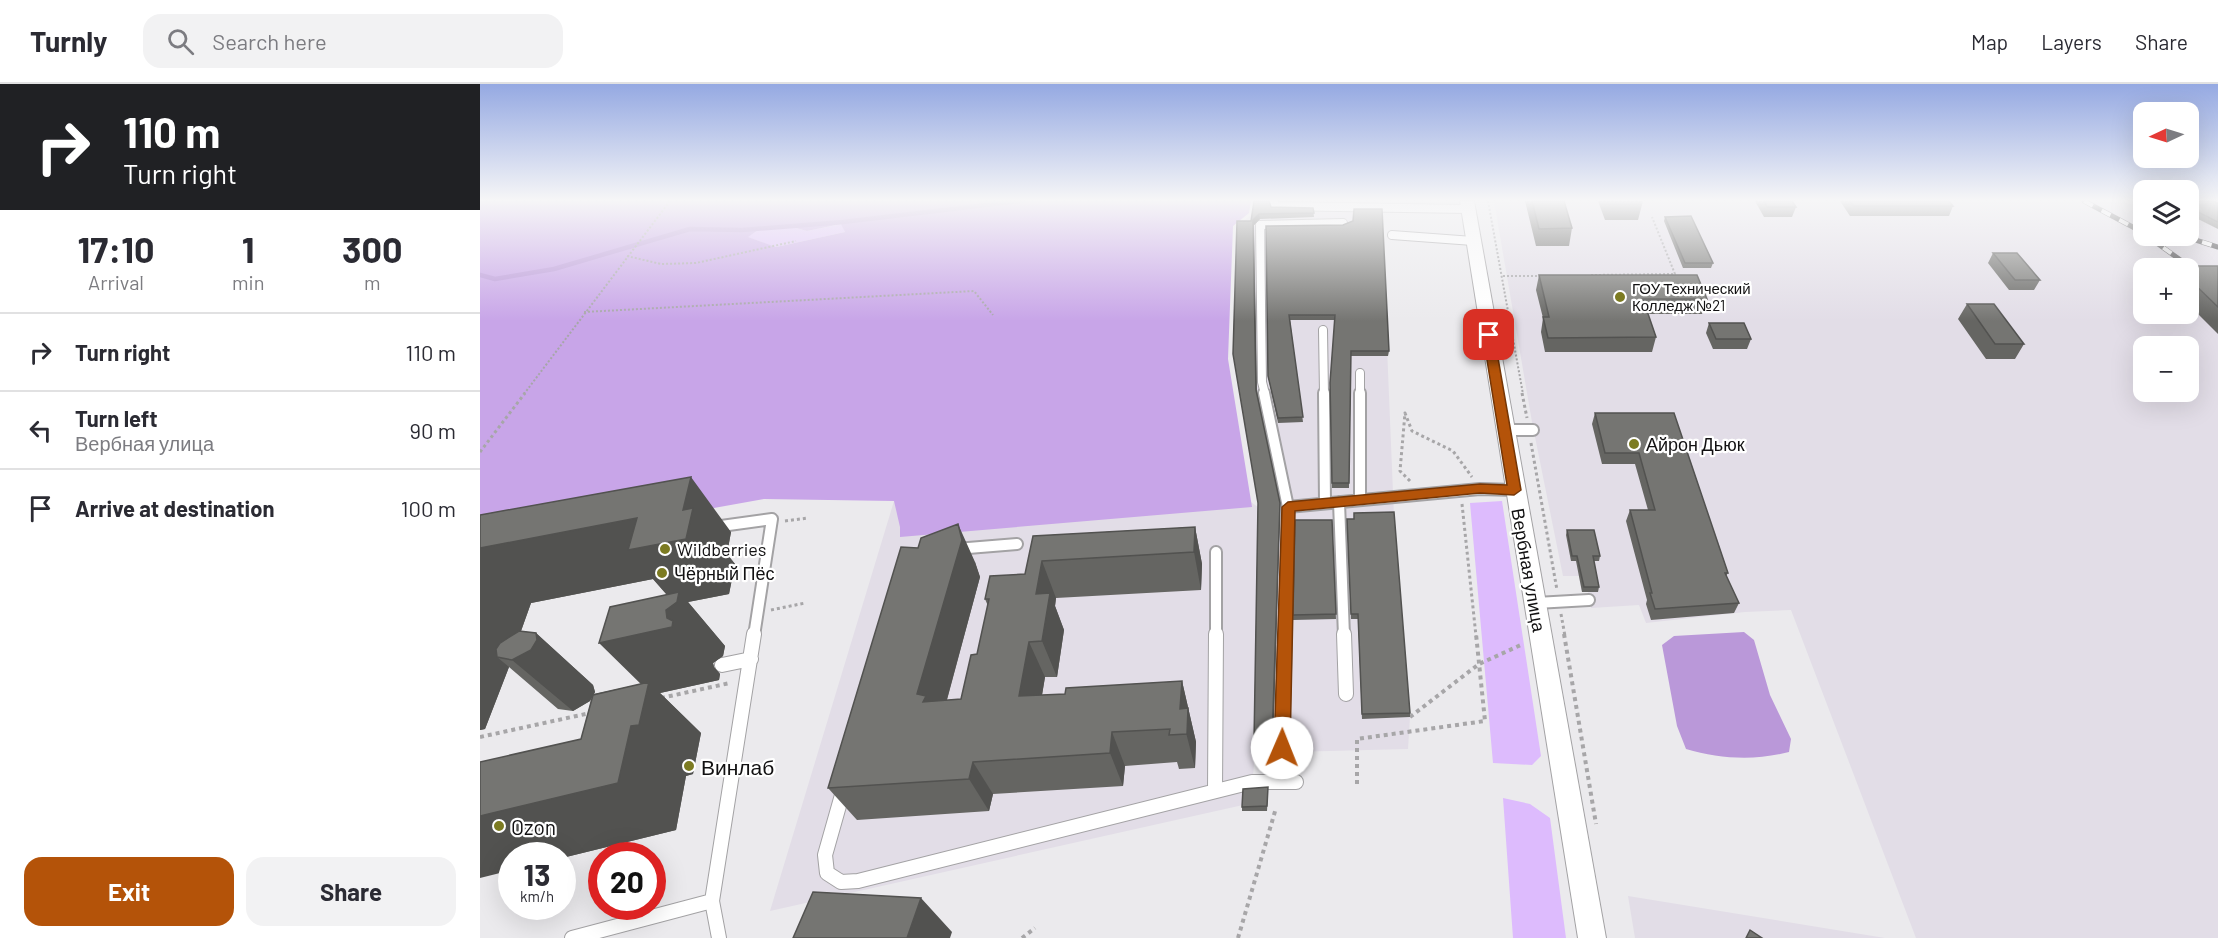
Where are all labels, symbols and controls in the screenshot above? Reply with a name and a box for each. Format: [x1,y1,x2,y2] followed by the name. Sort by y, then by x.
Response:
[143,14,563,68] search box
[30,24,107,58] text: Turnly
[164,25,197,58] icon: search
[212,28,327,54] text: Search here
[1971,29,2008,54] text: Map
[2041,29,2102,54] text: Layers
[2135,29,2188,54] text: Share
[2133,102,2199,168] north arrow
[2133,102,2199,402] map controls
[123,106,220,156] text: 110 m
[24,108,102,186] icon: right
[123,157,237,189] text: Turn right
[2133,180,2199,246] button: layers
[78,227,155,270] text: 17:10
[242,227,255,270] text: 1
[342,227,402,270] text: 300
[2133,258,2199,324] button: +
[88,270,144,294] text: Arrival
[232,270,264,294] text: min
[364,270,381,294] text: m
[1632,279,1751,314] place label: ГОУ Технический Колледж №21
[1613,290,1627,304] marker: ГОУ Технический Колледж №21
[1463,309,1514,360] pin
[1472,318,1505,351] icon: arrive
[24,336,57,369] icon: right
[2133,336,2199,402] button: −
[75,339,170,365] text: Turn right
[406,339,456,365] text: 110 m
[75,405,158,431] text: Turn left
[24,414,57,447] icon: left
[410,417,456,443] text: 90 m
[75,431,214,455] text: Вербная улица
[1646,433,1745,455] place label: Айрон Дьюк
[1627,437,1641,451] marker: Айрон Дьюк
[24,492,57,525] icon: arrive
[75,495,274,521] text: Arrive at destination
[401,495,456,521] text: 100 m
[1507,506,1551,634] street label: Вербная улица
[677,538,766,560] place label: Wildberries
[658,542,672,556] marker: Wildberries
[674,562,775,584] place label: Чёрный Пёс
[655,566,669,580] marker: Чёрный Пёс
[1250,716,1314,780] position arrow
[701,754,774,779] place label: Винлаб
[682,759,696,773] marker: Винлаб
[511,814,556,839] place label: Ozon
[492,819,506,833] marker: Ozon
[588,842,666,920] speed limit sign: 20
[524,856,550,892] text: 13
[24,857,234,926] button: Exit
[246,857,456,926] button: Share
[520,887,554,905] text: km/h

